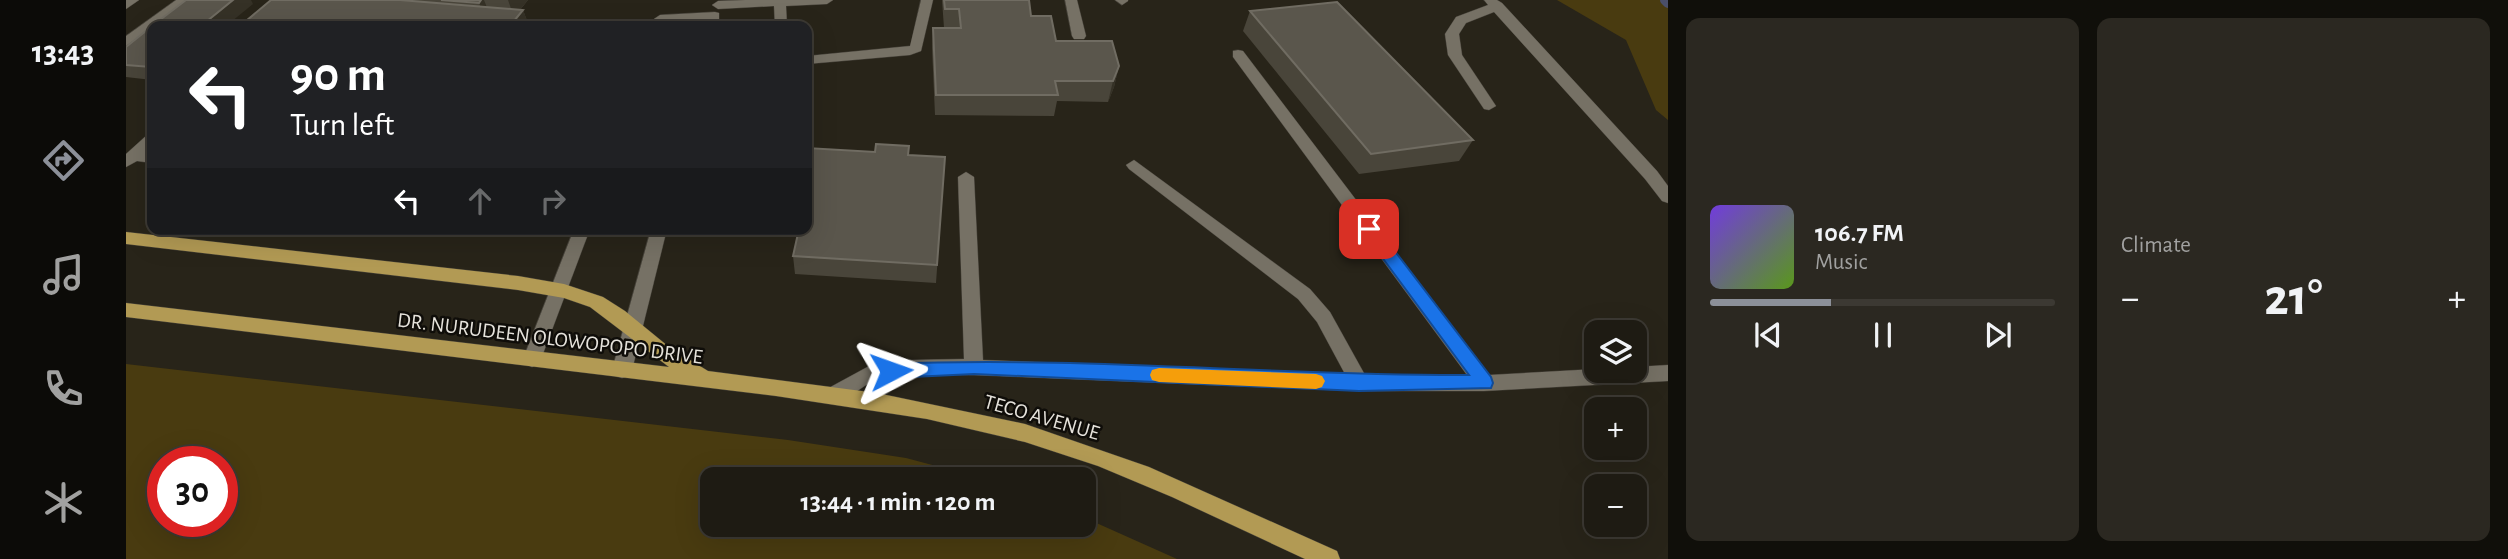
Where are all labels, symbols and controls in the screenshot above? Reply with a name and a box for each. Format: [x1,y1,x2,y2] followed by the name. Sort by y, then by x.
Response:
[32,36,94,68] text: 13:43
[175,49,266,140] icon: left
[290,51,386,100] text: 90 m
[290,109,394,141] text: Turn left
[39,136,88,185] icon: directions
[388,182,426,220] icon: left
[461,182,499,220] icon: ahead
[534,182,572,220] icon: right
[1339,199,1399,259] pin
[1350,210,1388,248] icon: arrive
[1815,220,1904,246] text: 106.7 FM
[2121,234,2191,257] text: Climate
[39,250,88,299] icon: music
[1815,251,1867,274] text: Music
[2264,272,2323,324] text: 21°
[2121,280,2139,318] text: −
[2448,280,2466,318] text: +
[396,309,704,368] street label: DR. NURUDEEN OLOWOPOPO DRIVE
[1749,316,1787,354] icon: previous
[1864,316,1902,354] icon: pause
[1979,316,2017,354] icon: next
[1584,320,1647,537] map controls
[1584,320,1647,383] button: layers
[854,334,928,408] position arrow
[39,364,88,413] icon: phone
[982,391,1102,444] street label: TECO AVENUE
[1584,397,1647,460] button: +
[147,446,238,537] speed limit sign: 30
[1584,474,1647,537] button: −
[39,478,88,527] icon: climate
[800,489,996,515] text: 13:44 · 1 min · 120 m

